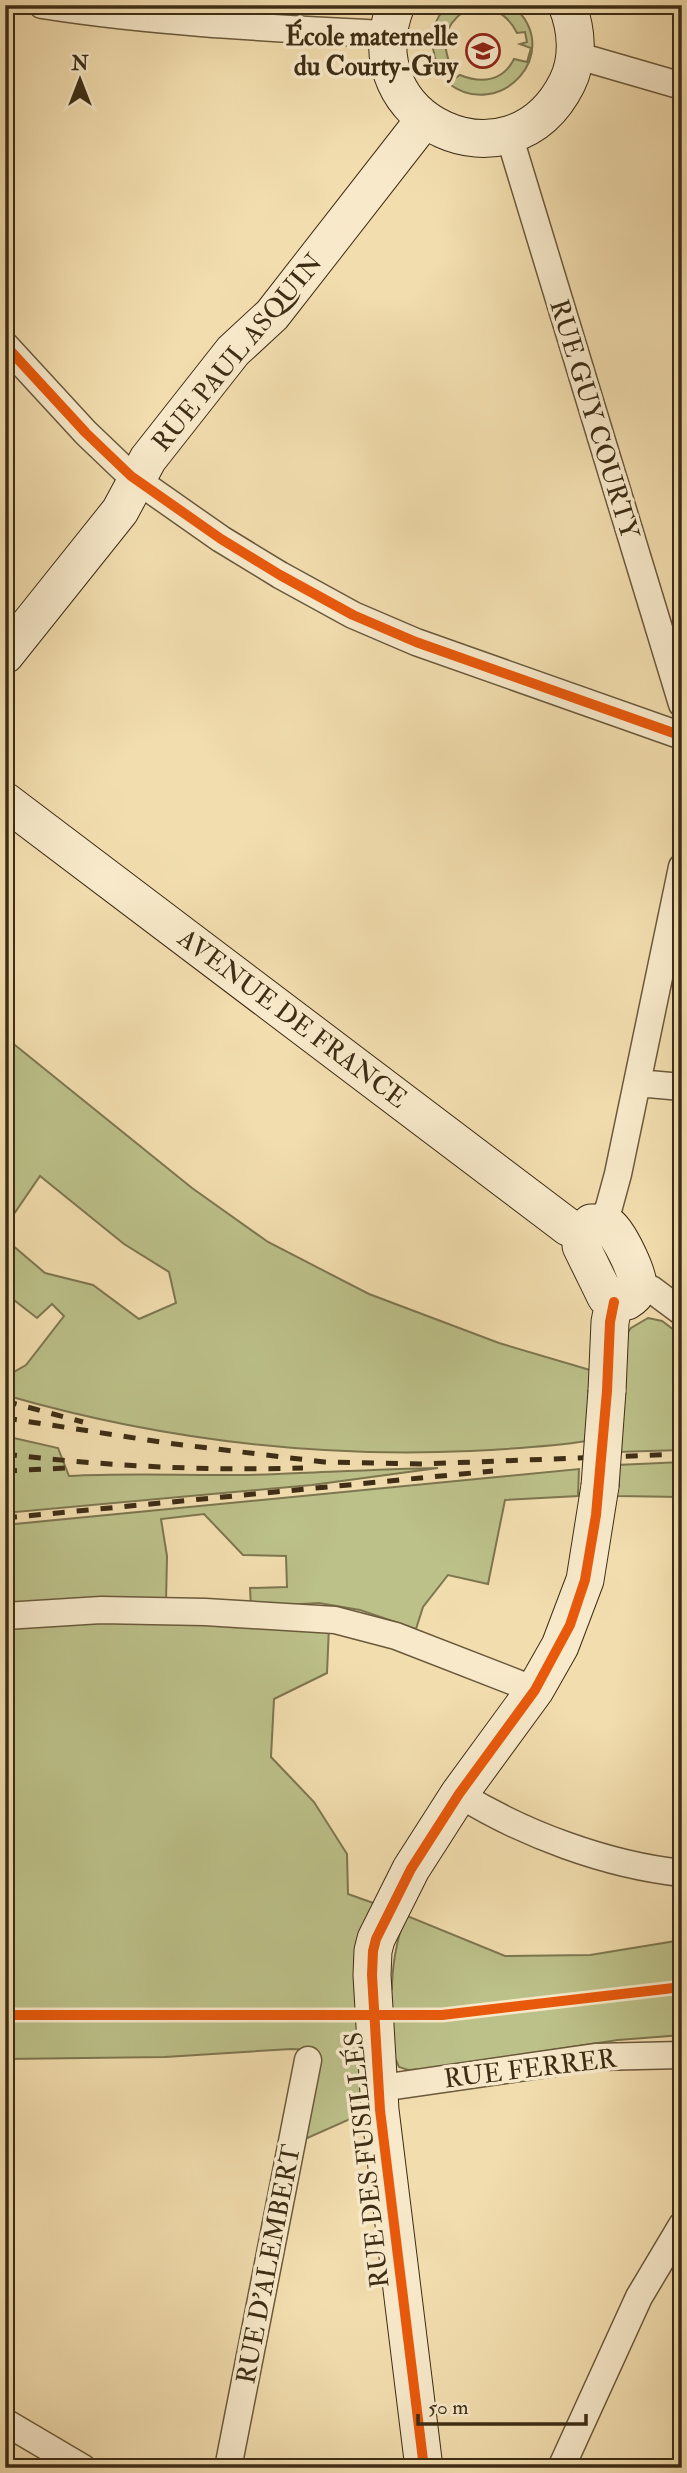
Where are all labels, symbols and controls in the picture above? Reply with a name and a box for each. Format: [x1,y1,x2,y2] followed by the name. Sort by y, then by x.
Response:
[285,18,460,84] place label: École maternelle du Courty-Guy
[464,32,502,70] school or university icon: École maternelle du Courty-Guy
[46,46,116,116] north arrow
[70,52,89,76] text: N
[146,247,330,458] street label: RUE PAUL ASQUIN
[542,296,646,544] street label: RUE GUY COURTY
[171,922,413,1115] street label: AVENUE DE FRANCE
[336,2030,396,2290] street label: RUE DES FUSILLÉS
[442,2042,620,2095] street label: RUE FERRER
[230,2142,308,2386] street label: RUE D'ALEMBERT
[418,2382,586,2426] scale bar
[428,2394,469,2421] text: 50 m

